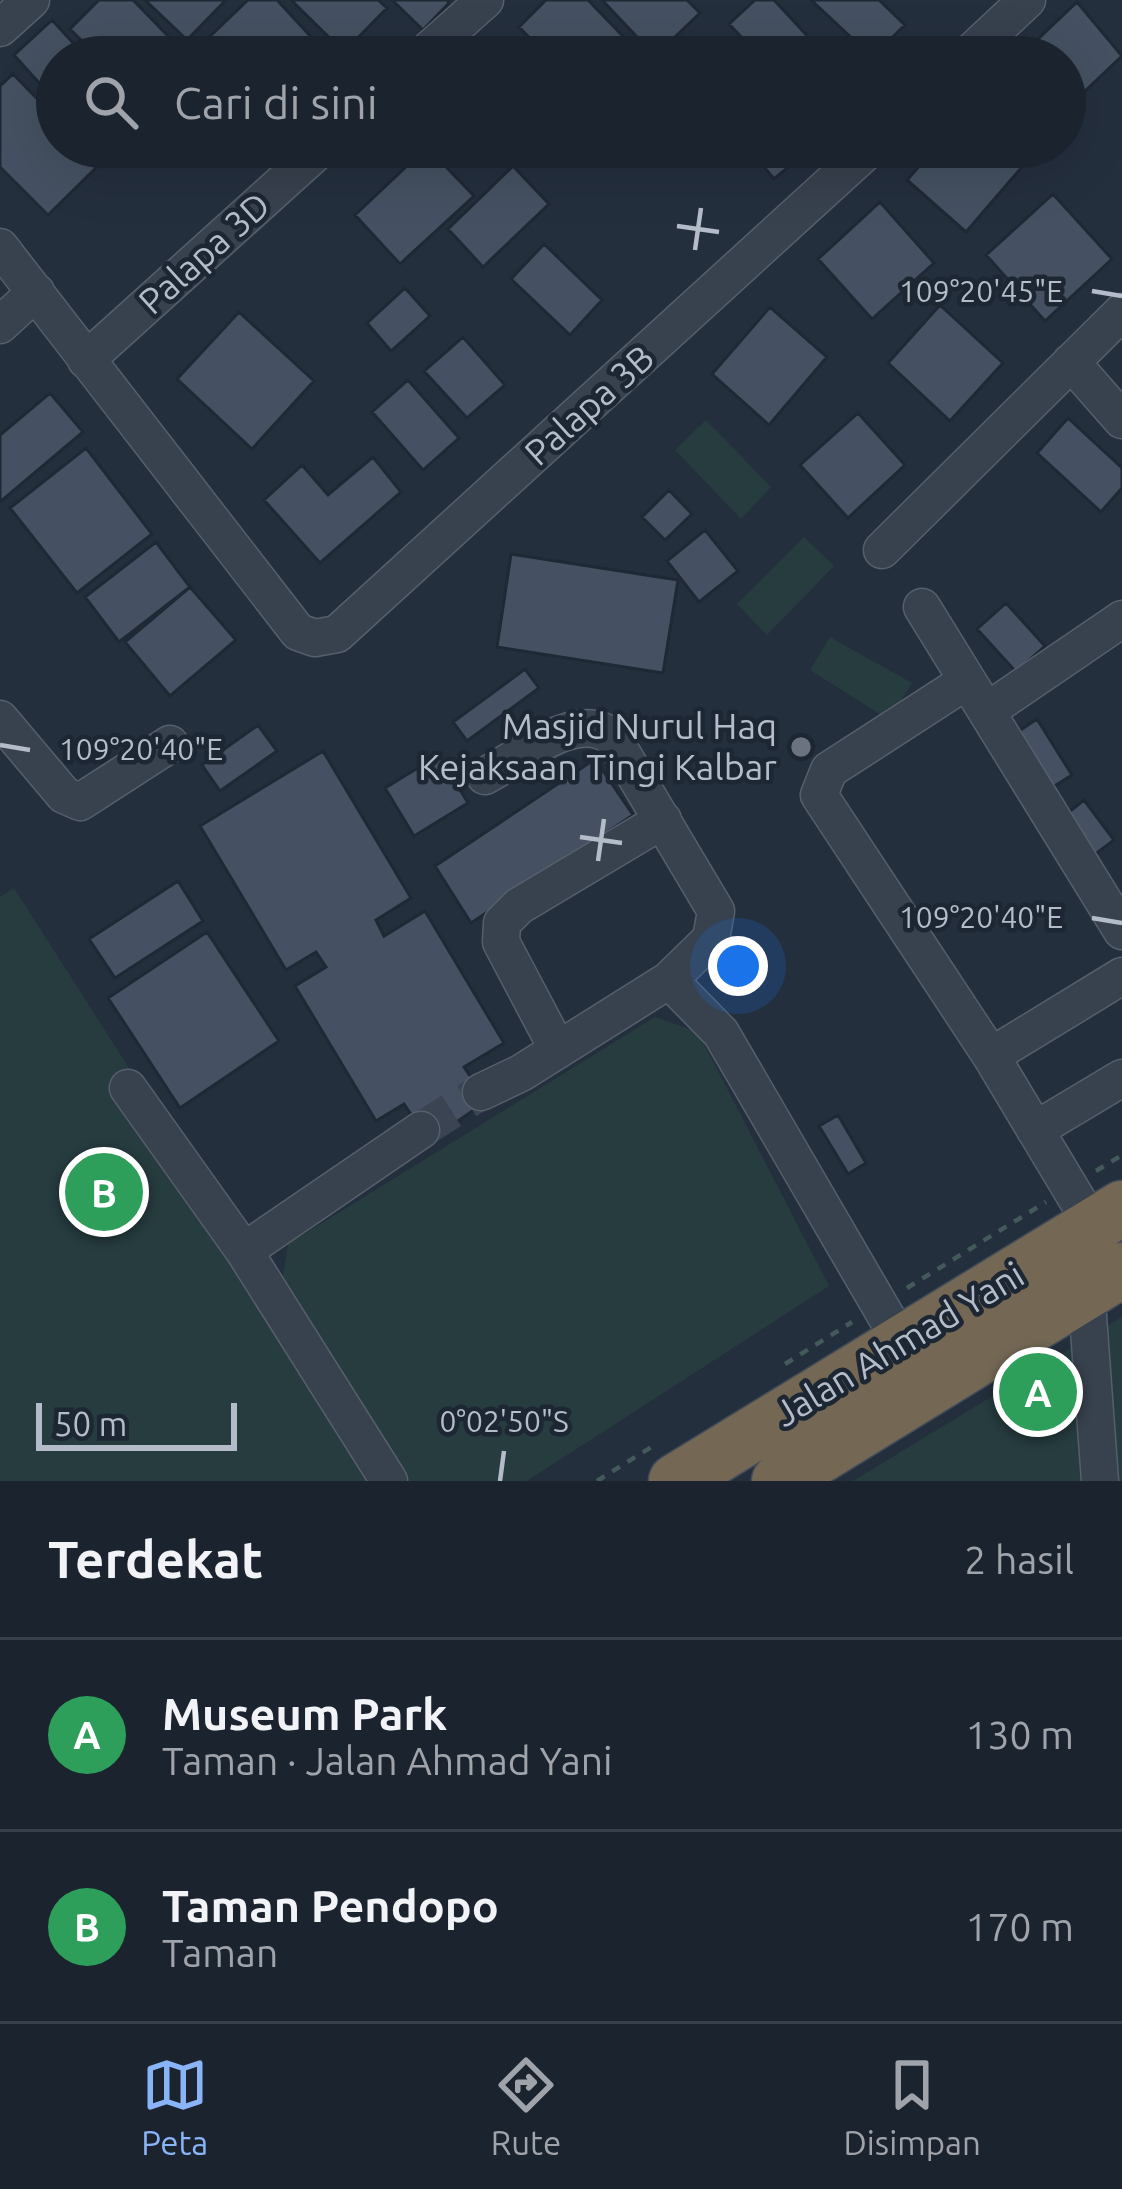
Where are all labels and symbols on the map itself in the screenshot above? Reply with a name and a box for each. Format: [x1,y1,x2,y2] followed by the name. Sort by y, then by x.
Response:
[130,183,277,322] street label: Palapa 3D
[899,274,1063,308] text: 109°20'45"E
[516,336,661,473] street label: Palapa 3B
[418,705,777,787] place label: Masjid Nurul Haq Kejaksaan Tingi Kalbar
[59,732,223,766] text: 109°20'40"E
[788,734,814,760] marker: Masjid Nurul Haq Kejaksaan Tingi Kalbar
[899,900,1063,934] text: 109°20'40"E
[708,936,768,996] your location
[65,1147,143,1237] pin: B
[767,1253,1031,1434] street label: Jalan Ahmad Yani
[999,1347,1077,1437] pin: A
[36,1397,237,1450] scale bar
[439,1404,569,1438] text: 0°02'50"S

